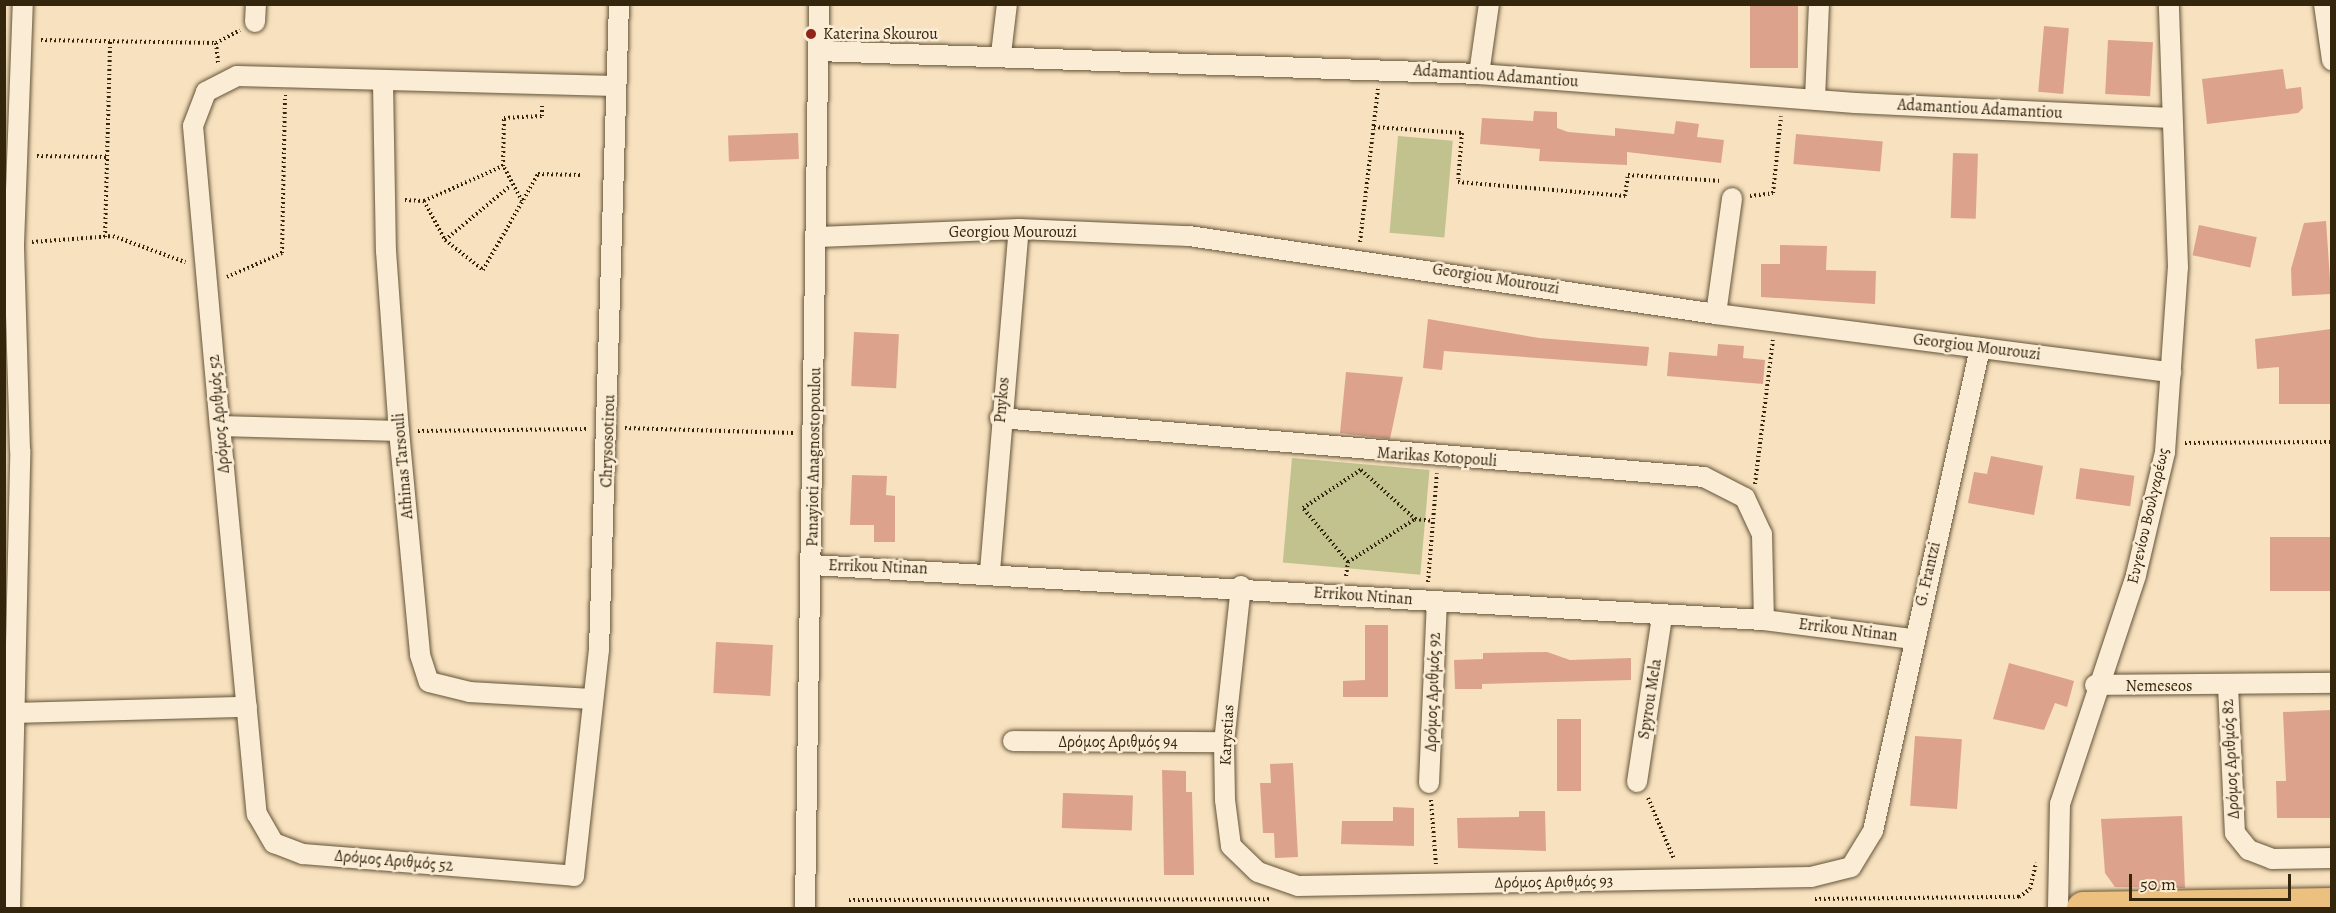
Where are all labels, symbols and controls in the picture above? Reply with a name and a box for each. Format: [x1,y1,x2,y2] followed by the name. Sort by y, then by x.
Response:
[823,24,938,44] place label: Katerina Skourou
[804,27,818,41] marker: Katerina Skourou
[1413,61,1579,91] street label: Adamantiou Adamantiou
[1897,95,2063,123] street label: Adamantiou Adamantiou
[949,222,1077,242] street label: Georgiou Mourouzi
[1431,259,1561,299] street label: Georgiou Mourouzi
[1912,330,2042,364] street label: Georgiou Mourouzi
[204,354,234,474] street label: Δρόμος Αριθμός 52
[803,367,825,547] street label: Panayioti Anagnostopoulou
[990,376,1014,424] street label: Pnykos
[597,394,619,488] street label: Chrysosotirou
[389,412,417,520] street label: Athinas Tarsouli
[1376,443,1498,471] street label: Marikas Kotopouli
[2123,446,2173,586] street label: Ευγενίου Βουλγαρέως
[1911,540,1945,608] street label: G. Frantzi
[828,556,928,578] street label: Errikou Ntinan
[1313,583,1413,609] street label: Errikou Ntinan
[1797,614,1899,646] street label: Errikou Ntinan
[1421,632,1445,752] street label: Δρόμος Αριθμός 92
[1634,657,1666,741] street label: Spyrou Mela
[2126,676,2192,696] street label: Nemeseos
[2218,699,2244,819] street label: Δρόμος Αριθμός 82
[1216,704,1238,766] street label: Karystias
[1058,732,1178,752] street label: Δρόμος Αριθμός 94
[334,846,454,876] street label: Δρόμος Αριθμός 52
[2132,862,2294,900] scale bar
[1495,871,1613,893] street label: Δρόμος Αριθμός 93
[2140,872,2176,896] text: 50 m

